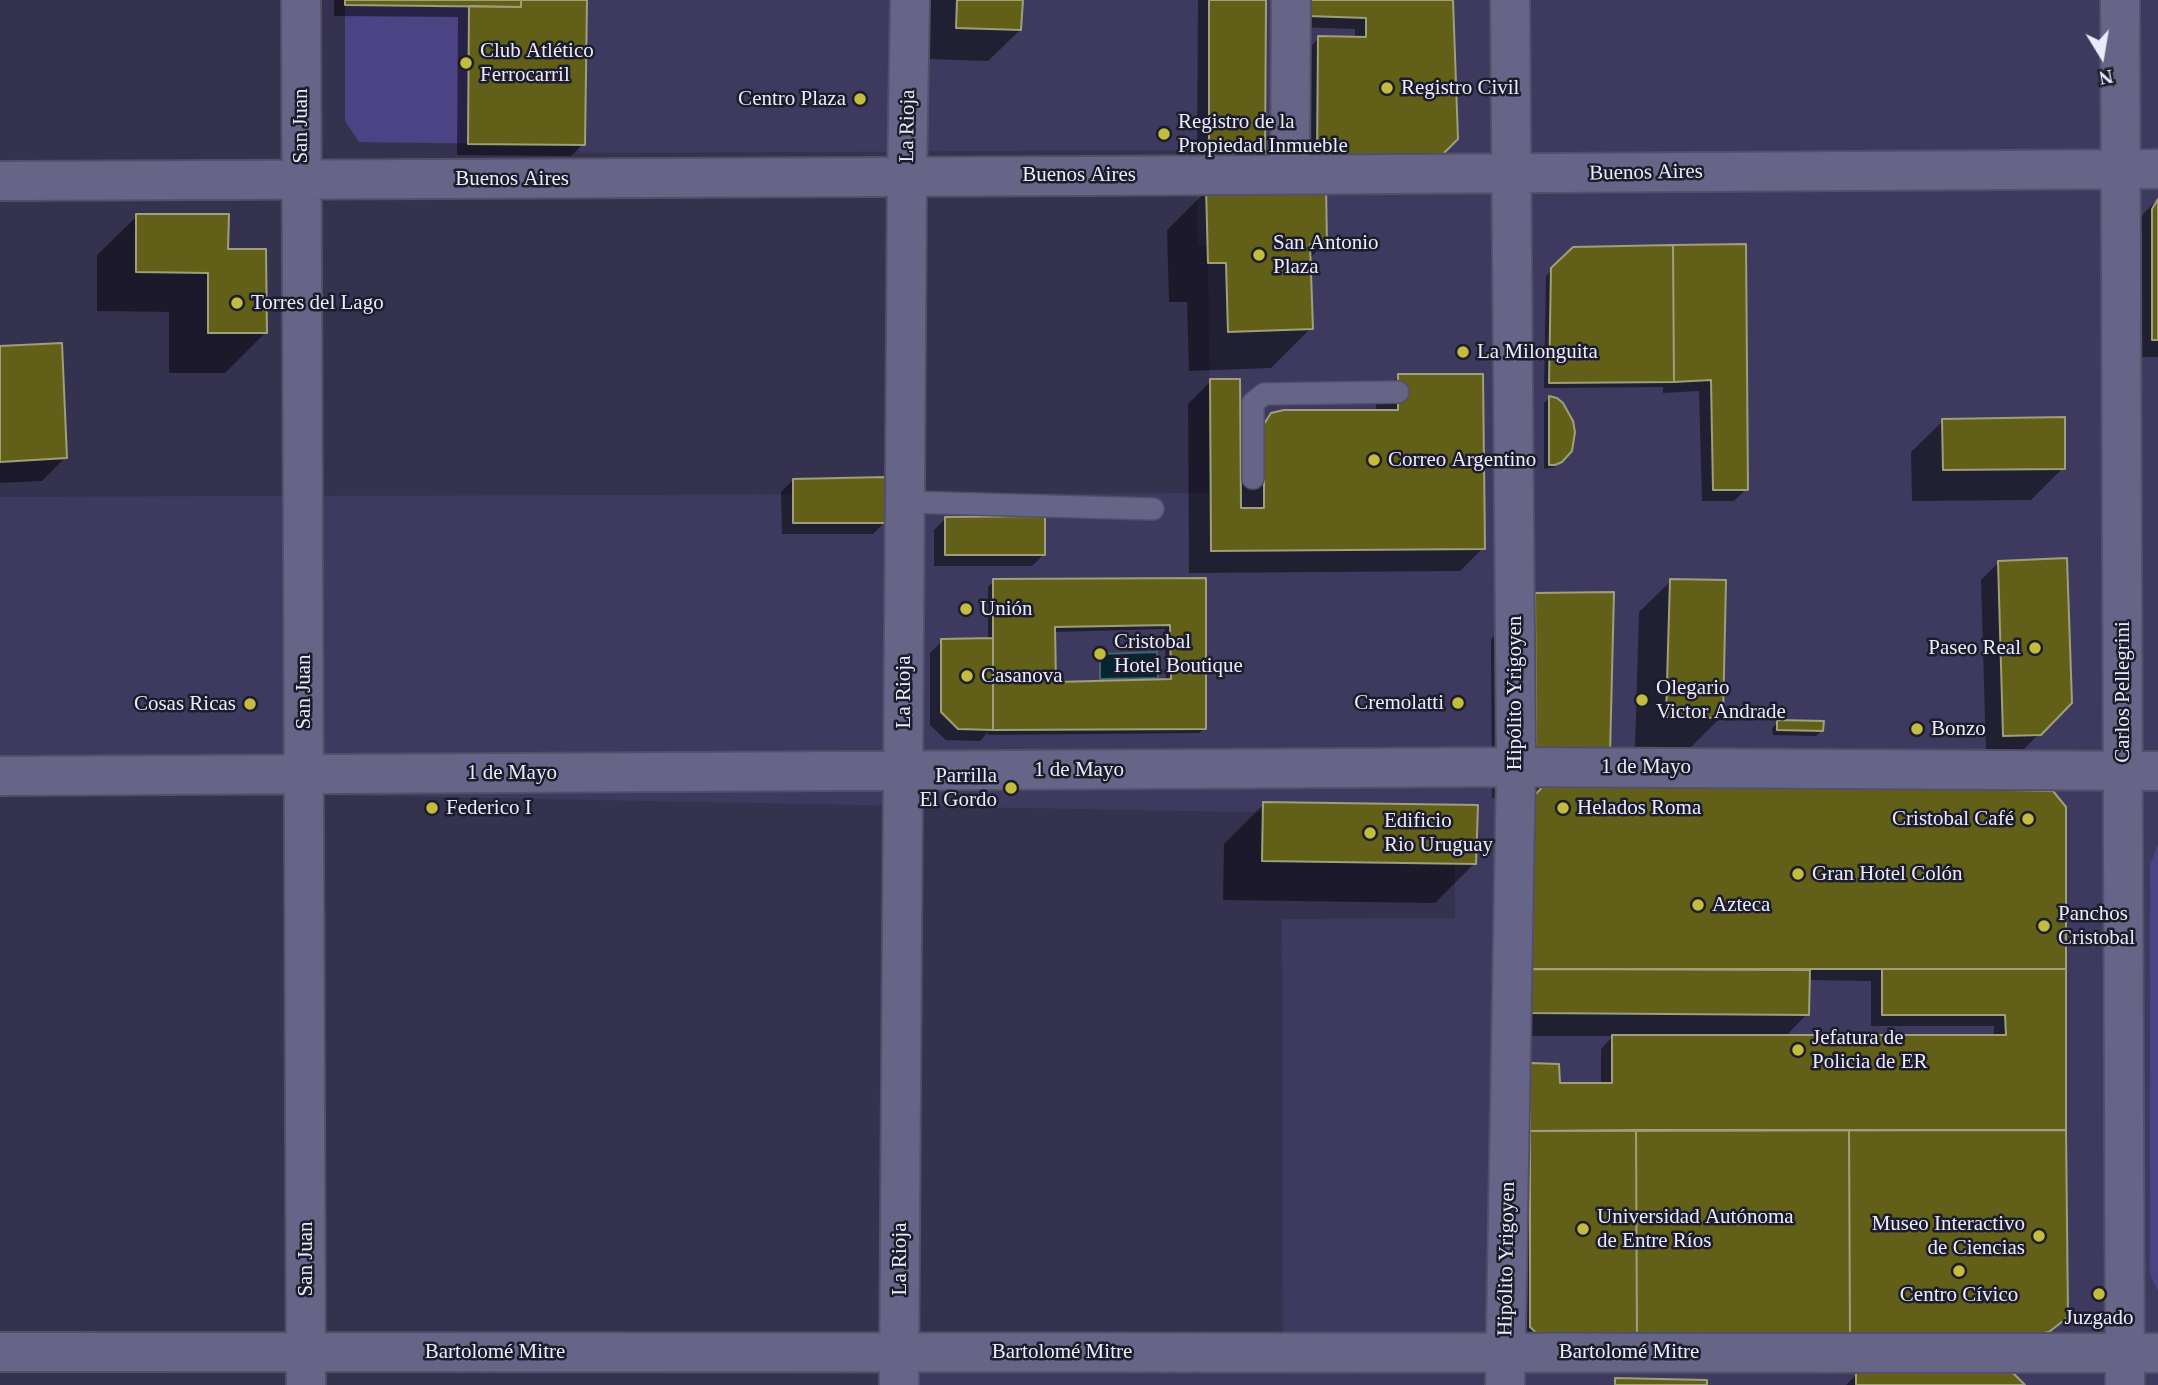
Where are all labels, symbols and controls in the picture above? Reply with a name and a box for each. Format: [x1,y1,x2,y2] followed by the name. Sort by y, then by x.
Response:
[2067,21,2137,91] north arrow
[480,38,594,88] place label: Club Atlético Ferrocarril
[458,55,474,71] marker: Club Atlético Ferrocarril
[2097,65,2115,89] text: N
[1401,75,1519,101] place label: Registro Civil
[1379,80,1395,96] marker: Registro Civil
[738,86,846,112] place label: Centro Plaza
[288,88,314,164] street label: San Juan
[895,89,921,163] street label: La Rioja
[852,91,868,107] marker: Centro Plaza
[1178,109,1348,159] place label: Registro de la Propiedad Inmueble
[1156,126,1172,142] marker: Registro de la Propiedad Inmueble
[1589,159,1703,187] street label: Buenos Aires
[1022,162,1136,188] street label: Buenos Aires
[455,166,569,192] street label: Buenos Aires
[1273,230,1379,280] place label: San Antonio Plaza
[1251,247,1267,263] marker: San Antonio Plaza
[251,290,384,316] place label: Torres del Lago
[229,295,245,311] marker: Torres del Lago
[1477,339,1598,365] place label: La Milonguita
[1455,344,1471,360] marker: La Milonguita
[1388,447,1536,473] place label: Correo Argentino
[1366,452,1382,468] marker: Correo Argentino
[980,596,1032,622] place label: Unión
[958,601,974,617] marker: Unión
[1502,616,1528,770] street label: Hipólito Yrigoyen
[2110,621,2136,763] street label: Carlos Pellegrini
[1114,629,1243,679] place label: Cristobal Hotel Boutique
[1928,635,2021,661] place label: Paseo Real
[2027,640,2043,656] marker: Paseo Real
[1092,646,1108,662] marker: Cristobal Hotel Boutique
[291,654,317,730] street label: San Juan
[891,656,917,728] street label: La Rioja
[981,663,1063,689] place label: Casanova
[959,668,975,684] marker: Casanova
[1656,675,1786,725] place label: Olegario Victor Andrade
[1354,690,1444,716] place label: Cremolatti
[134,691,236,717] place label: Cosas Ricas
[1634,692,1650,708] marker: Olegario Victor Andrade
[1450,695,1466,711] marker: Cremolatti
[242,696,258,712] marker: Cosas Ricas
[1931,716,1986,742] place label: Bonzo
[1909,721,1925,737] marker: Bonzo
[1601,754,1691,780] street label: 1 de Mayo
[1034,757,1124,783] street label: 1 de Mayo
[467,760,557,786] street label: 1 de Mayo
[919,763,997,813] place label: Parrilla El Gordo
[1003,780,1019,796] marker: Parrilla El Gordo
[446,795,532,821] place label: Federico I
[1577,795,1701,821] place label: Helados Roma
[424,800,440,816] marker: Federico I
[1555,800,1571,816] marker: Helados Roma
[1892,806,2014,832] place label: Cristobal Café
[1384,808,1493,858] place label: Edificio Rio Uruguay
[2020,811,2036,827] marker: Cristobal Café
[1362,825,1378,841] marker: Edificio Rio Uruguay
[1812,861,1962,887] place label: Gran Hotel Colón
[1790,866,1806,882] marker: Gran Hotel Colón
[1712,892,1770,918] place label: Azteca
[1690,897,1706,913] marker: Azteca
[2058,901,2135,951] place label: Panchos Cristobal
[2036,918,2052,934] marker: Panchos Cristobal
[1812,1025,1927,1075] place label: Jefatura de Policia de ER
[1790,1042,1806,1058] marker: Jefatura de Policia de ER
[1493,1182,1521,1336] street label: Hipólito Yrigoyen
[1597,1204,1794,1254] place label: Universidad Autónoma de Entre Ríos
[1872,1211,2025,1261] place label: Museo Interactivo de Ciencias
[293,1221,319,1297] street label: San Juan
[1575,1221,1591,1237] marker: Universidad Autónoma de Entre Ríos
[887,1223,913,1295] street label: La Rioja
[2031,1228,2047,1244] marker: Museo Interactivo de Ciencias
[1951,1263,1967,1279] marker: Centro Cívico
[1900,1282,2018,1308] place label: Centro Cívico
[2091,1286,2107,1302] marker: Juzgado
[2065,1305,2133,1331] place label: Juzgado
[425,1339,565,1365] street label: Bartolomé Mitre
[992,1339,1132,1365] street label: Bartolomé Mitre
[1559,1339,1699,1365] street label: Bartolomé Mitre

